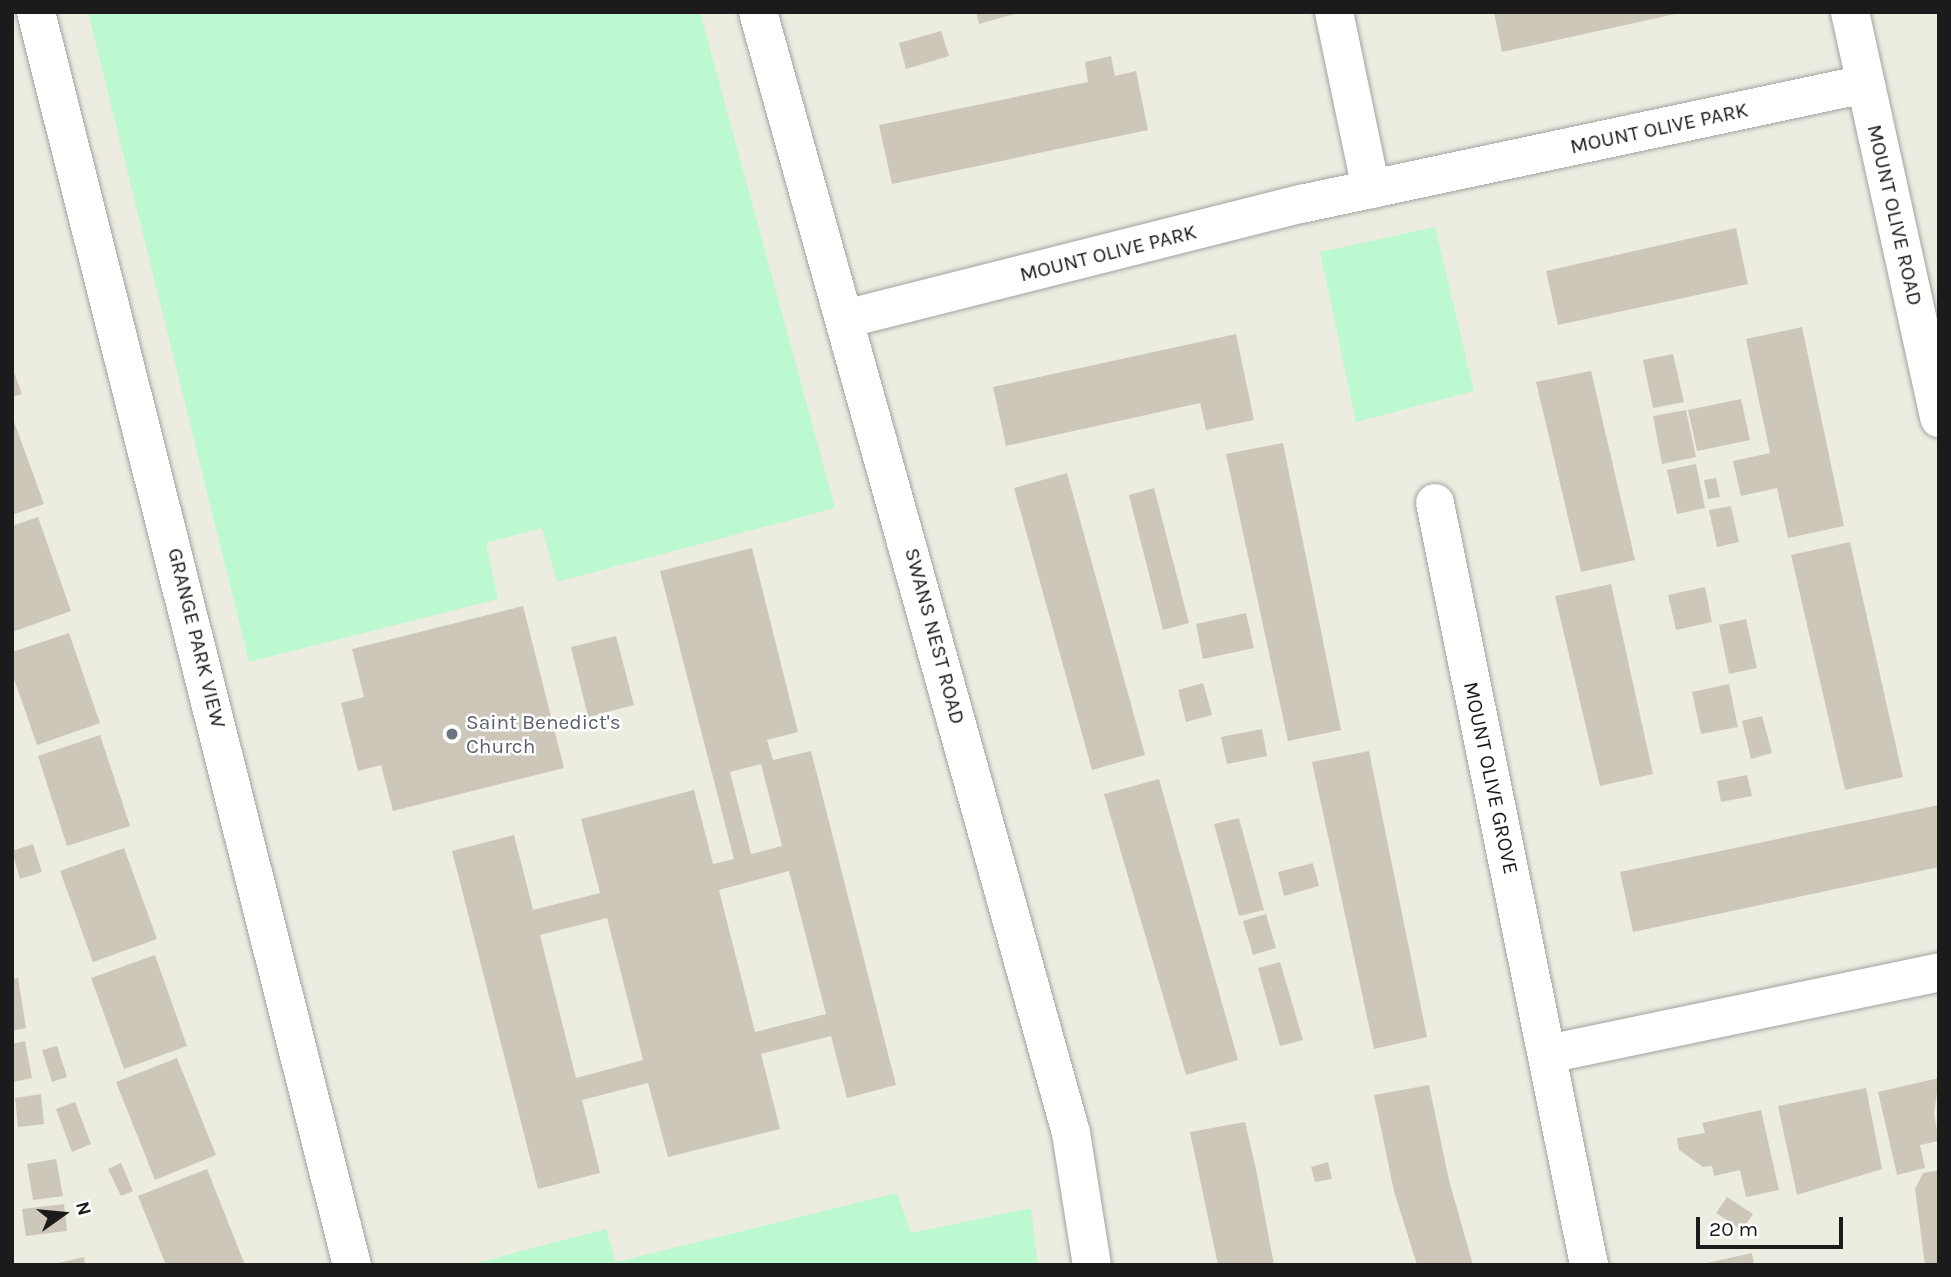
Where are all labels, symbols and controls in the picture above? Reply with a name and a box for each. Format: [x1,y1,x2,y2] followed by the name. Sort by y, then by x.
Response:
[1568,97,1750,159] street label: MOUNT OLIVE PARK
[1862,122,1928,308] street label: MOUNT OLIVE ROAD
[1017,219,1199,287] street label: MOUNT OLIVE PARK
[162,545,232,731] street label: GRANGE PARK VIEW
[899,545,971,727] street label: SWANS NEST ROAD
[1458,679,1524,877] street label: MOUNT OLIVE GROVE
[466,709,621,759] place label: Saint Benedict's Church
[444,726,460,742] marker: Saint Benedict's Church
[28,1179,98,1249] north arrow
[71,1199,96,1218] text: N
[1699,1204,1846,1248] scale bar
[1709,1217,1758,1241] text: 20 m

